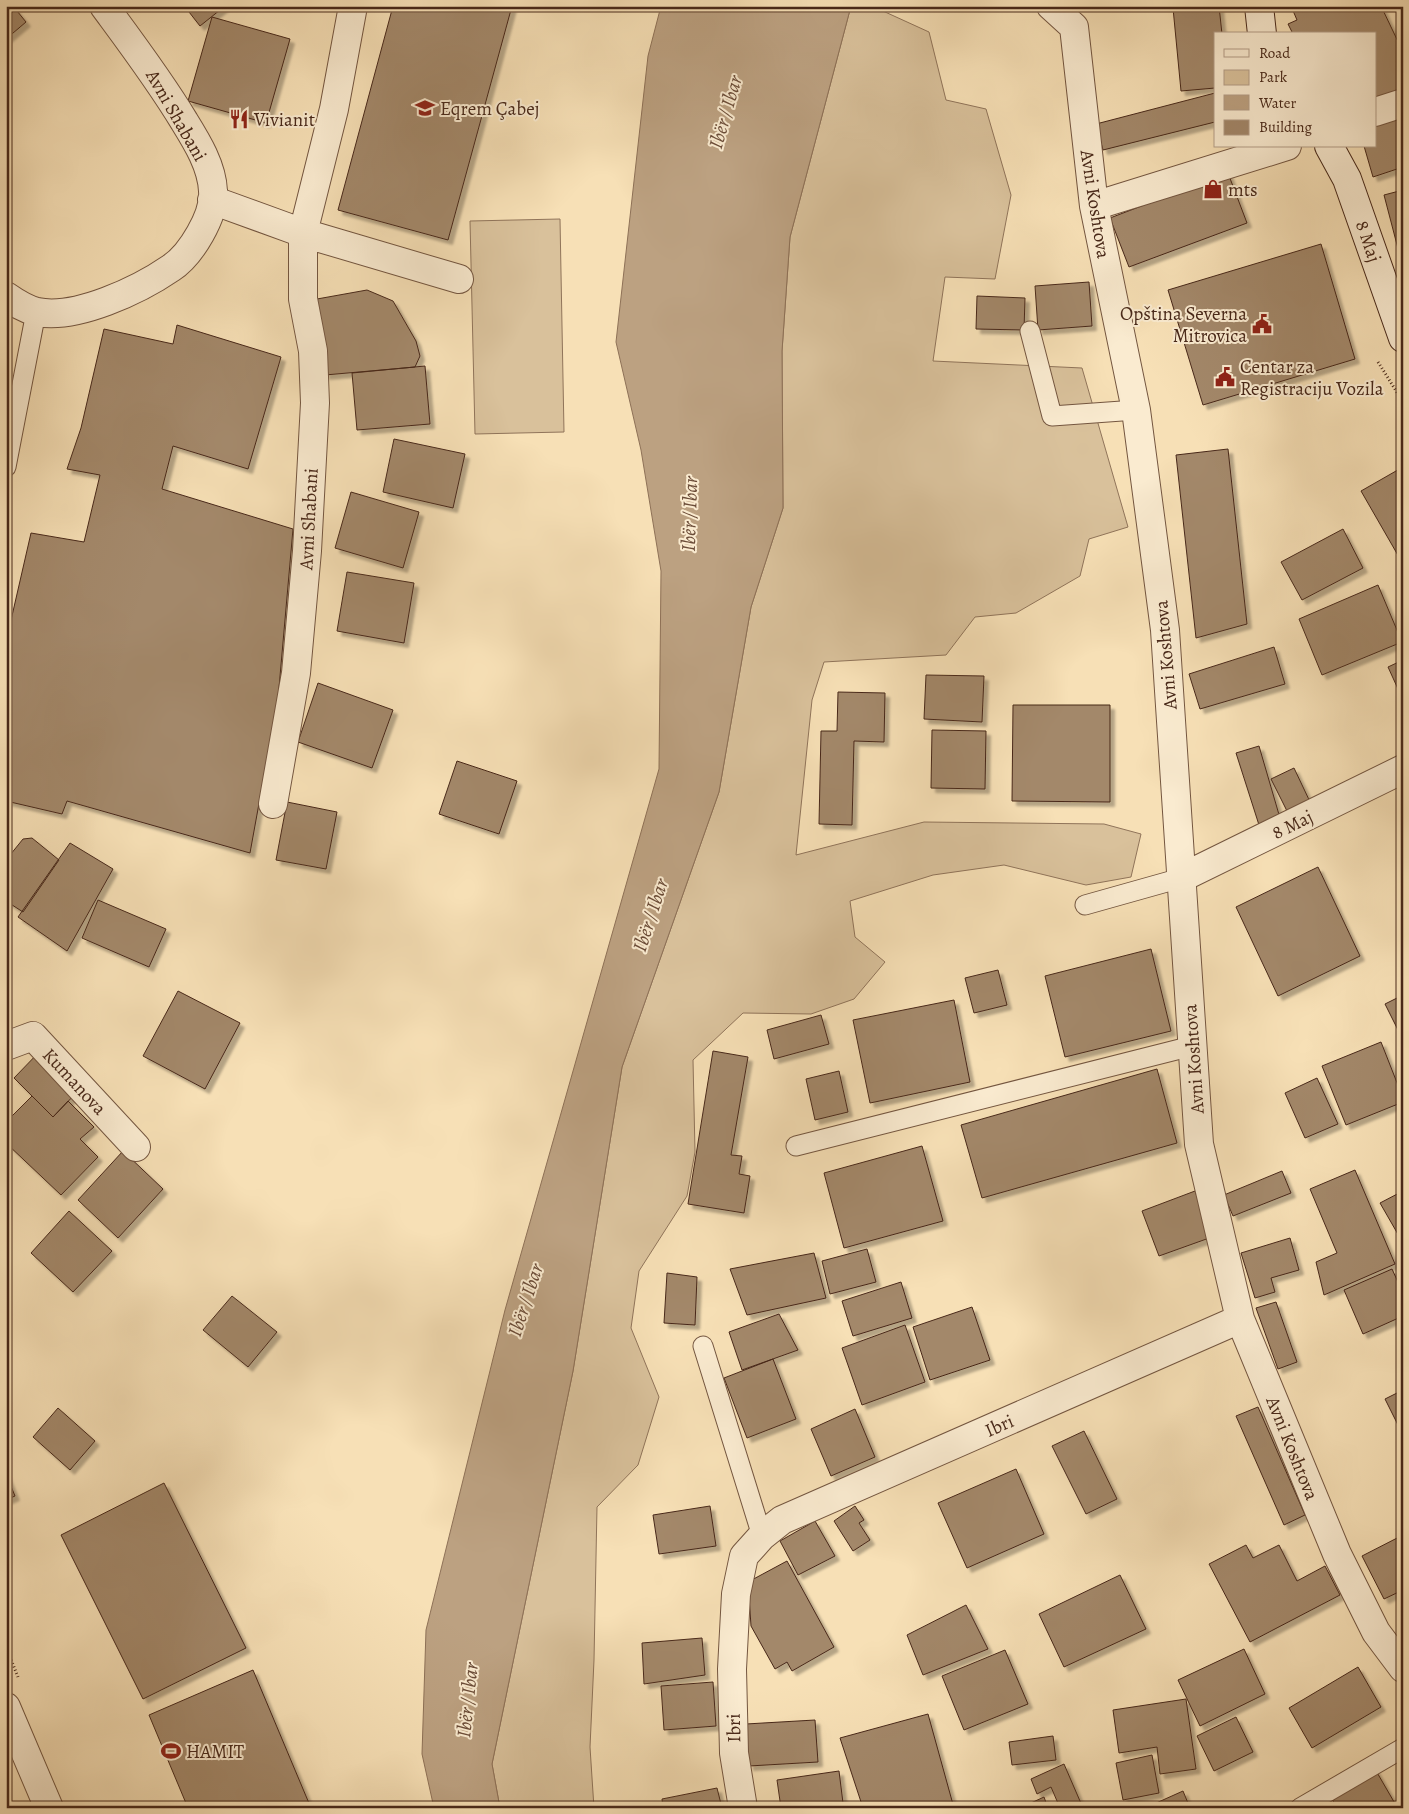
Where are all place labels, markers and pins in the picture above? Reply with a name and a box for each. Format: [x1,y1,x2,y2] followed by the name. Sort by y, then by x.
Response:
[440,96,539,122] place label: Eqrem Çabej
[414,97,436,119] school or university icon: Eqrem Çabej
[253,107,315,133] place label: Vivianit
[228,108,250,130] restaurant icon: Vivianit
[1228,177,1258,203] place label: mts
[1202,178,1224,200] shop icon: mts
[1120,301,1247,349] place label: Opština Severna Mitrovica
[1251,313,1273,335] public building icon: Opština Severna Mitrovica
[1240,354,1384,402] place label: Centar za Registraciju Vozila
[1214,366,1236,388] public building icon: Centar za Registraciju Vozila
[186,1739,245,1765] place label: HAMIT
[160,1740,182,1762] sports icon: HAMIT

